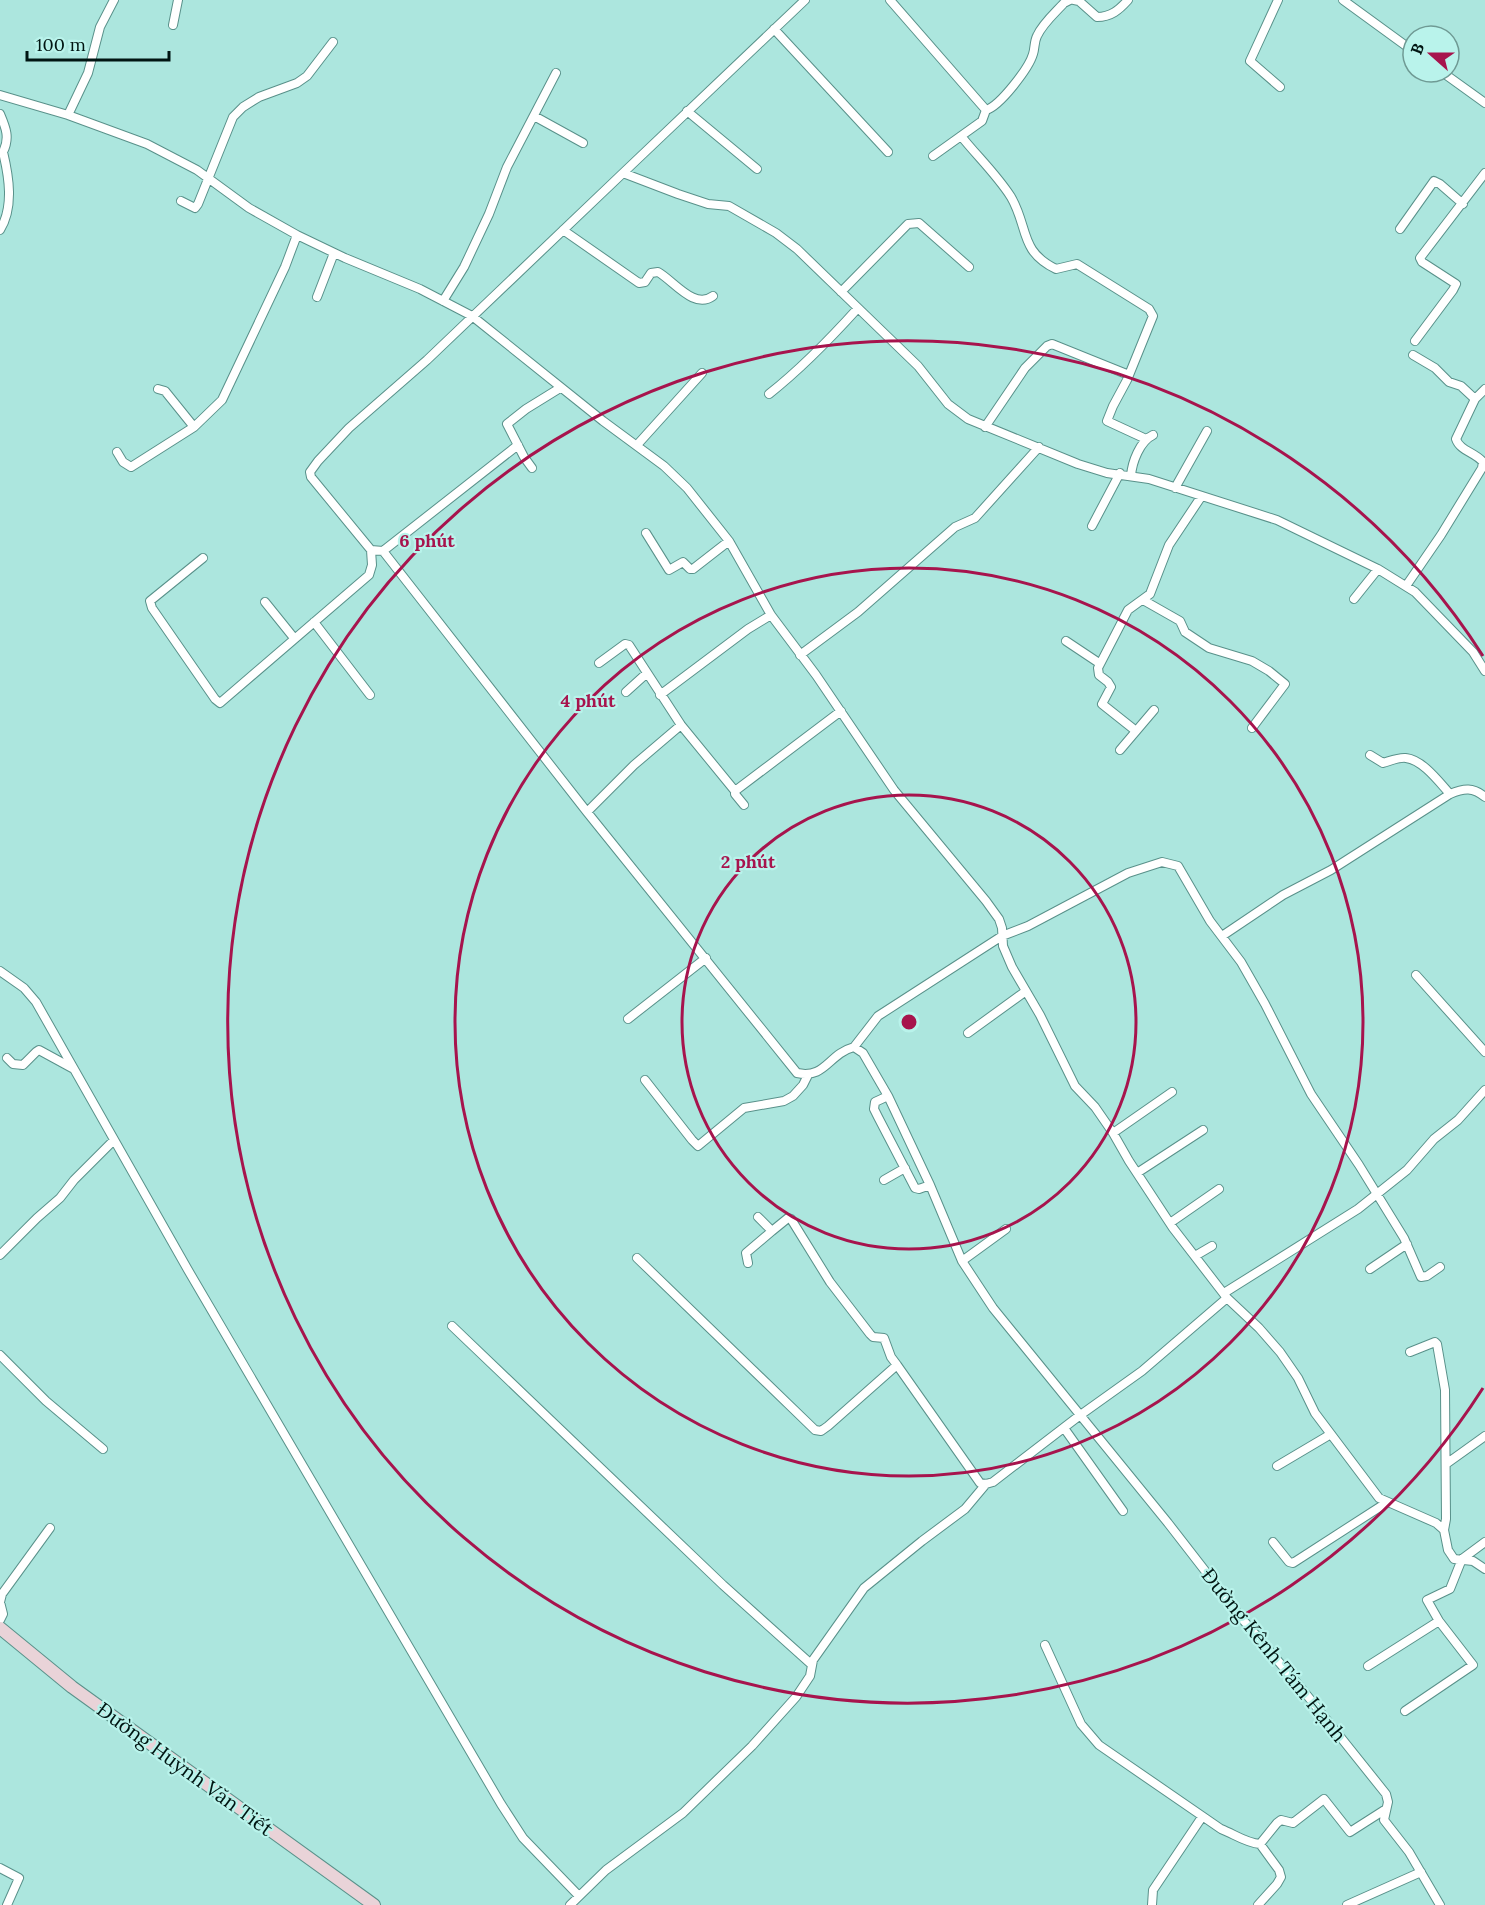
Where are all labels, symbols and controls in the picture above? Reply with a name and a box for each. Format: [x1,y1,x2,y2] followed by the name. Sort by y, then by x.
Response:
[27,24,170,62] scale bar
[1401,24,1461,84] north arrow
[36,33,86,56] text: 100 m
[1406,40,1428,57] text: B
[399,529,455,552] text: 6 phút
[561,689,616,712] text: 4 phút
[721,850,776,873] text: 2 phút
[899,1012,919,1032] centre of rings
[1197,1563,1352,1747] street label: Đường Kênh Tám Hạnh
[92,1696,278,1841] street label: Đường Huỳnh Văn Tiết

